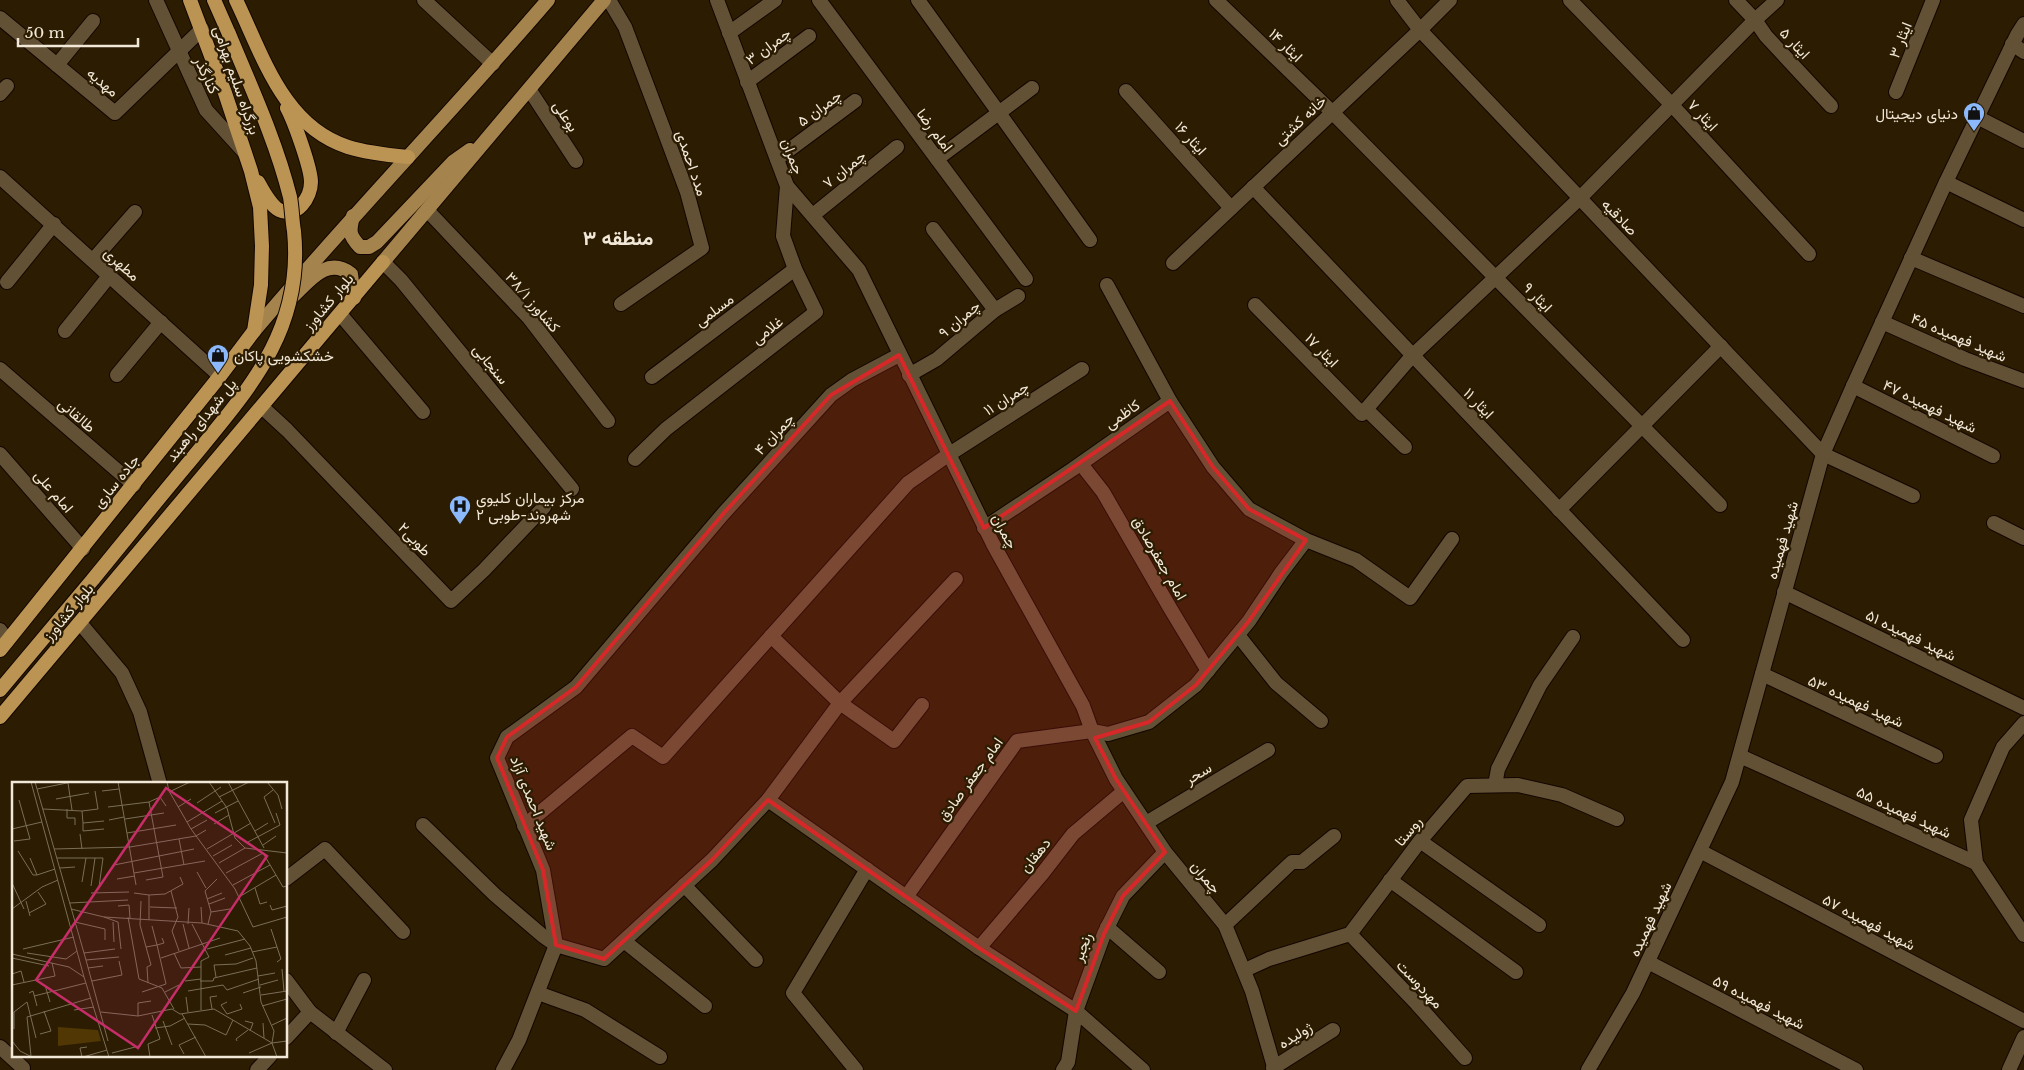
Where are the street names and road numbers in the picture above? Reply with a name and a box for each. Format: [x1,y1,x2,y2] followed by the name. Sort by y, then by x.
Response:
[1884,19,1916,61] street label: ایثار ۳
[209,23,265,137] street label: بزرگراه سلیم بهرامی
[742,23,795,70] street label: چمران ۳
[1776,23,1814,63] street label: ایثار ۵
[1265,24,1307,66] street label: ایثار ۱۴
[190,52,224,97] street label: کنارگذر
[83,63,123,101] street label: مهدیه
[793,86,845,131] street label: چمران ۵
[1270,91,1331,150] street label: خانه کشتی
[1684,95,1722,135] street label: ایثار ۷
[548,97,583,136] street label: بوعلی
[912,105,957,156] street label: امام رضا
[1171,117,1211,159] street label: ایثار ۱۶
[671,128,712,199] street label: مدد احمدی
[777,135,809,177] street label: چمران
[819,146,870,193] street label: چمران ۷
[1598,195,1642,239] street label: صادقیه
[99,243,144,286] street label: مطهری
[501,268,565,336] street label: کشاورز ۳۸/۱
[298,270,357,335] street label: بلوار کشاورز
[1519,278,1557,316] street label: ایثار ۹
[691,289,738,332] street label: مسلمی
[934,296,984,343] street label: چمران ۹
[1908,308,2010,366] street label: شهید فهمیده ۴۵
[747,312,787,349] street label: غلامی
[1301,329,1343,371] street label: ایثار ۱۷
[468,340,513,389] street label: سنجابی
[162,375,241,466] street label: پل شهدای راهبند
[1880,375,1980,437] street label: شهید فهمیده ۴۷
[980,377,1033,420] street label: چمران ۱۱
[1460,383,1498,423] street label: ایثار ۱۱
[54,394,100,437] street label: طالقانی
[1101,395,1144,434] street label: کاظمی
[750,409,799,459] street label: چمران ۴
[89,450,144,512] street label: جاده ساری
[29,466,78,517] street label: امام علی
[1762,499,1802,581] street label: شهید فهمیده
[987,510,1022,552] street label: چمران
[1128,513,1192,604] street label: امام جعفرصادق
[394,518,436,561] street label: طوبی۲
[38,580,97,645] street label: بلوار کشاورز
[1863,605,1959,665] street label: شهید فهمیده ۵۱
[1805,671,1907,732] street label: شهید فهمیده ۵۳
[933,733,1008,825] street label: امام جعفر صادق
[505,753,562,854] street label: شهید احمدی آزاد
[1180,758,1215,789] street label: سحر
[1854,782,1955,842] street label: شهید فهمیده ۵۵
[1390,812,1426,850] street label: روستا
[1015,834,1055,876] street label: دهقان
[1186,857,1225,898] street label: چمران
[1624,878,1676,959] street label: شهید فهمیده
[1819,890,1919,954] street label: شهید فهمیده ۵۷
[1068,930,1096,965] street label: رنجبر
[1393,956,1447,1012] street label: مهردوست
[1710,971,1808,1033] street label: شهید فهمیده ۵۹
[1275,1017,1316,1053] street label: ژولیده

